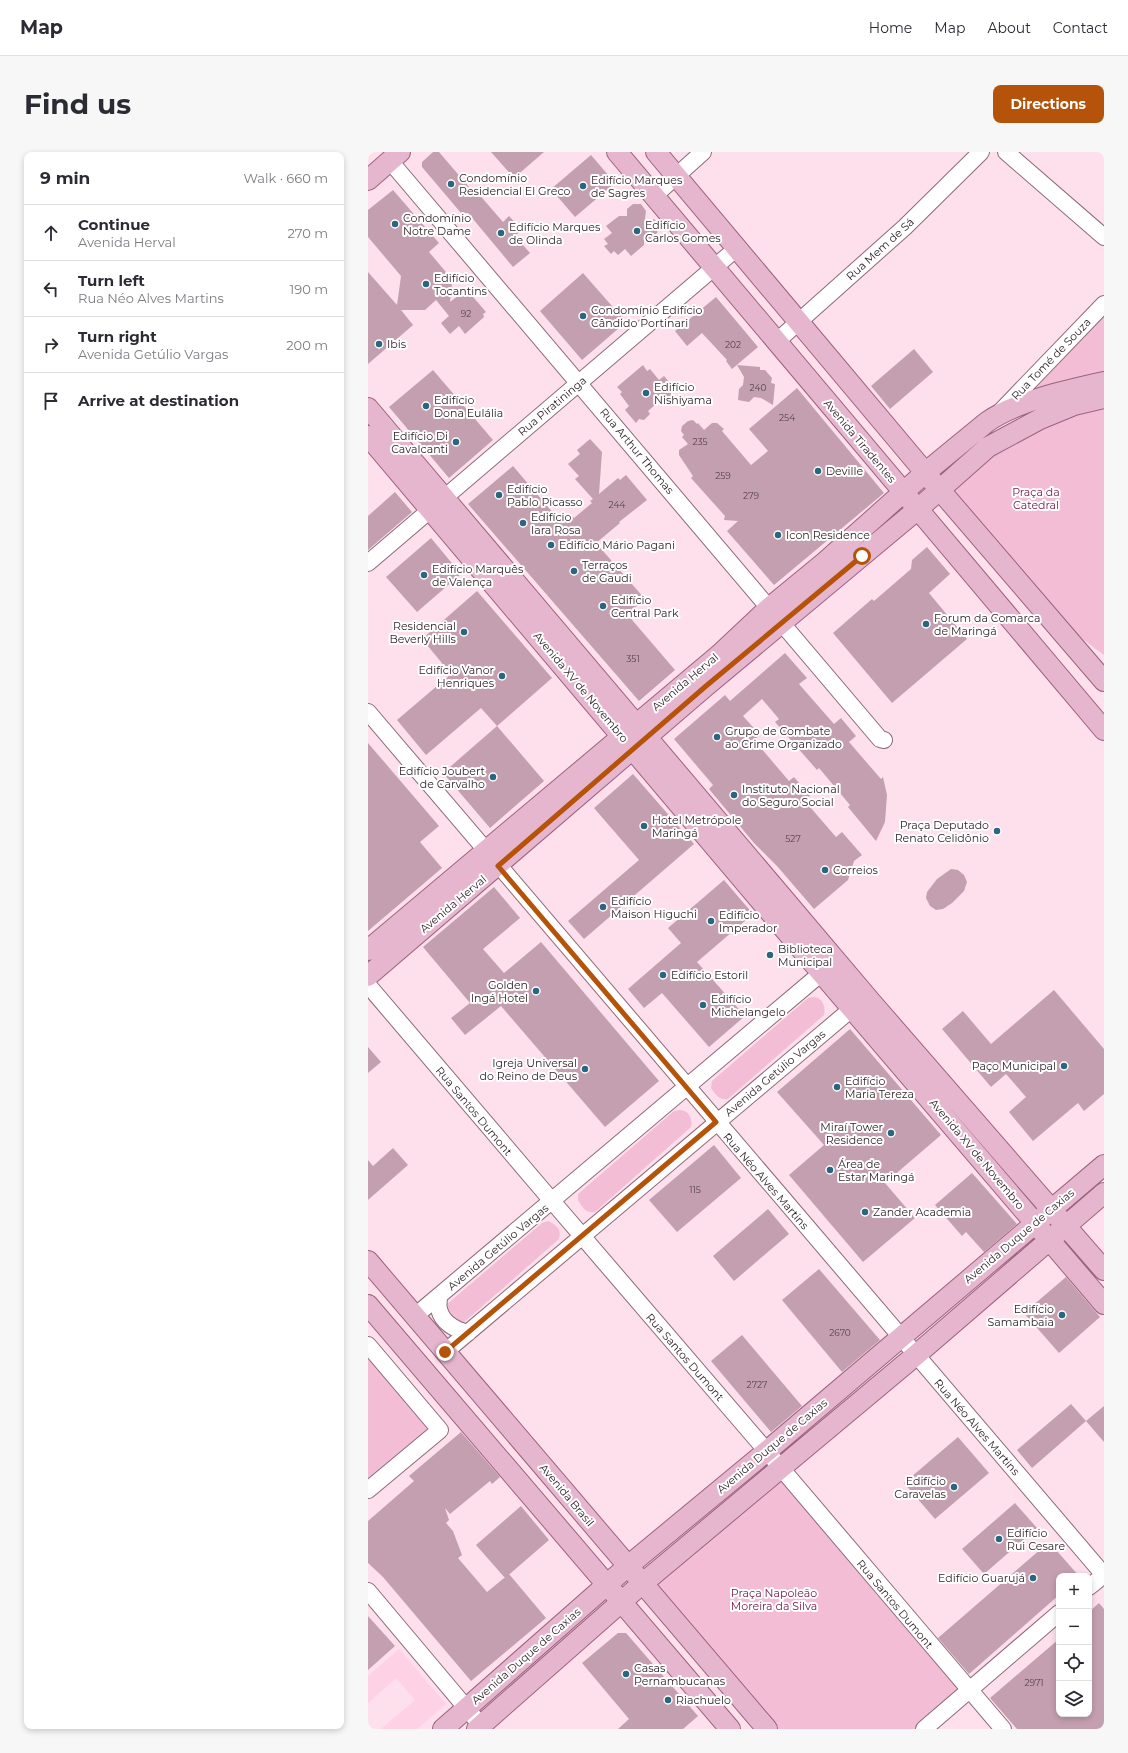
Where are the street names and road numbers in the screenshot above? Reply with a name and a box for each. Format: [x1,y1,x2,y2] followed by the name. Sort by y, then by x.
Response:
[843,215,917,283] street label: Rua Mem de Sá
[1008,315,1094,403] street label: Rua Tomé de Souza
[515,373,589,439] street label: Rua Piratininga
[821,396,899,486] street label: Avenida Tiradentes
[597,405,677,497] street label: Rua Arthur Thomas
[531,629,631,745] street label: Avenida XV de Novembro
[649,650,721,714] street label: Avenida Herval
[417,872,489,936] street label: Avenida Herval
[722,1026,829,1119] street label: Avenida Getúlio Vargas
[433,1064,516,1159] street label: Rua Santos Dumont
[927,1096,1027,1212] street label: Avenida XV de Novembro
[720,1130,812,1233] street label: Rua Néo Alves Martins
[961,1185,1078,1286] street label: Avenida Duque de Caxias
[445,1200,552,1293] street label: Avenida Getúlio Vargas
[643,1310,727,1404] street label: Rua Santos Dumont
[931,1376,1023,1479] street label: Rua Néo Alves Martins
[714,1395,831,1496] street label: Avenida Duque de Caxias
[537,1461,597,1529] street label: Avenida Brasil
[854,1557,937,1652] street label: Rua Santos Dumont
[469,1604,584,1707] street label: Avenida Duque de Caxias

